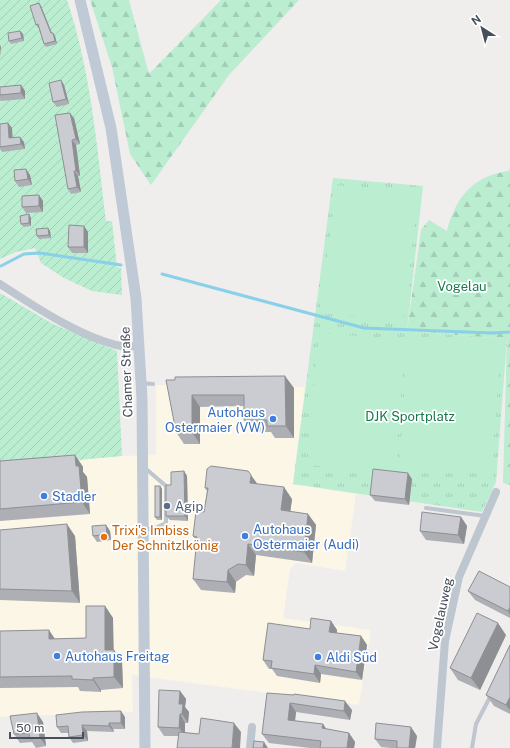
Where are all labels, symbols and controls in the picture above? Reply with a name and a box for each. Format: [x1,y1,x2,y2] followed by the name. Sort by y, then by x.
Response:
[462,8,502,48] north arrow
[469,13,483,27] text: N
[437,279,487,294] park label: Vogelau
[117,326,136,418] street label: Chamer Straße
[165,405,265,435] place label: Autohaus Ostermaier (VW)
[365,409,455,424] park label: DJK Sportplatz
[268,414,278,424] marker: Autohaus Ostermaier (VW)
[52,489,97,504] place label: Stadler
[39,491,49,501] marker: Stadler
[175,499,203,514] place label: Agip
[162,501,172,511] marker: Agip
[253,522,359,552] place label: Autohaus Ostermaier (Audi)
[112,523,219,553] place label: Trixi's Imbiss Der Schnitzlkönig
[240,531,250,541] marker: Autohaus Ostermaier (Audi)
[99,532,109,542] marker: Trixi's Imbiss Der Schnitzlkönig
[425,576,456,652] street label: Vogelauweg
[65,649,169,664] place label: Autohaus Freitag
[326,650,377,665] place label: Aldi Süd
[52,651,62,661] marker: Autohaus Freitag
[313,652,323,662] marker: Aldi Süd
[10,714,83,740] scale bar
[16,721,44,735] text: 50 m

